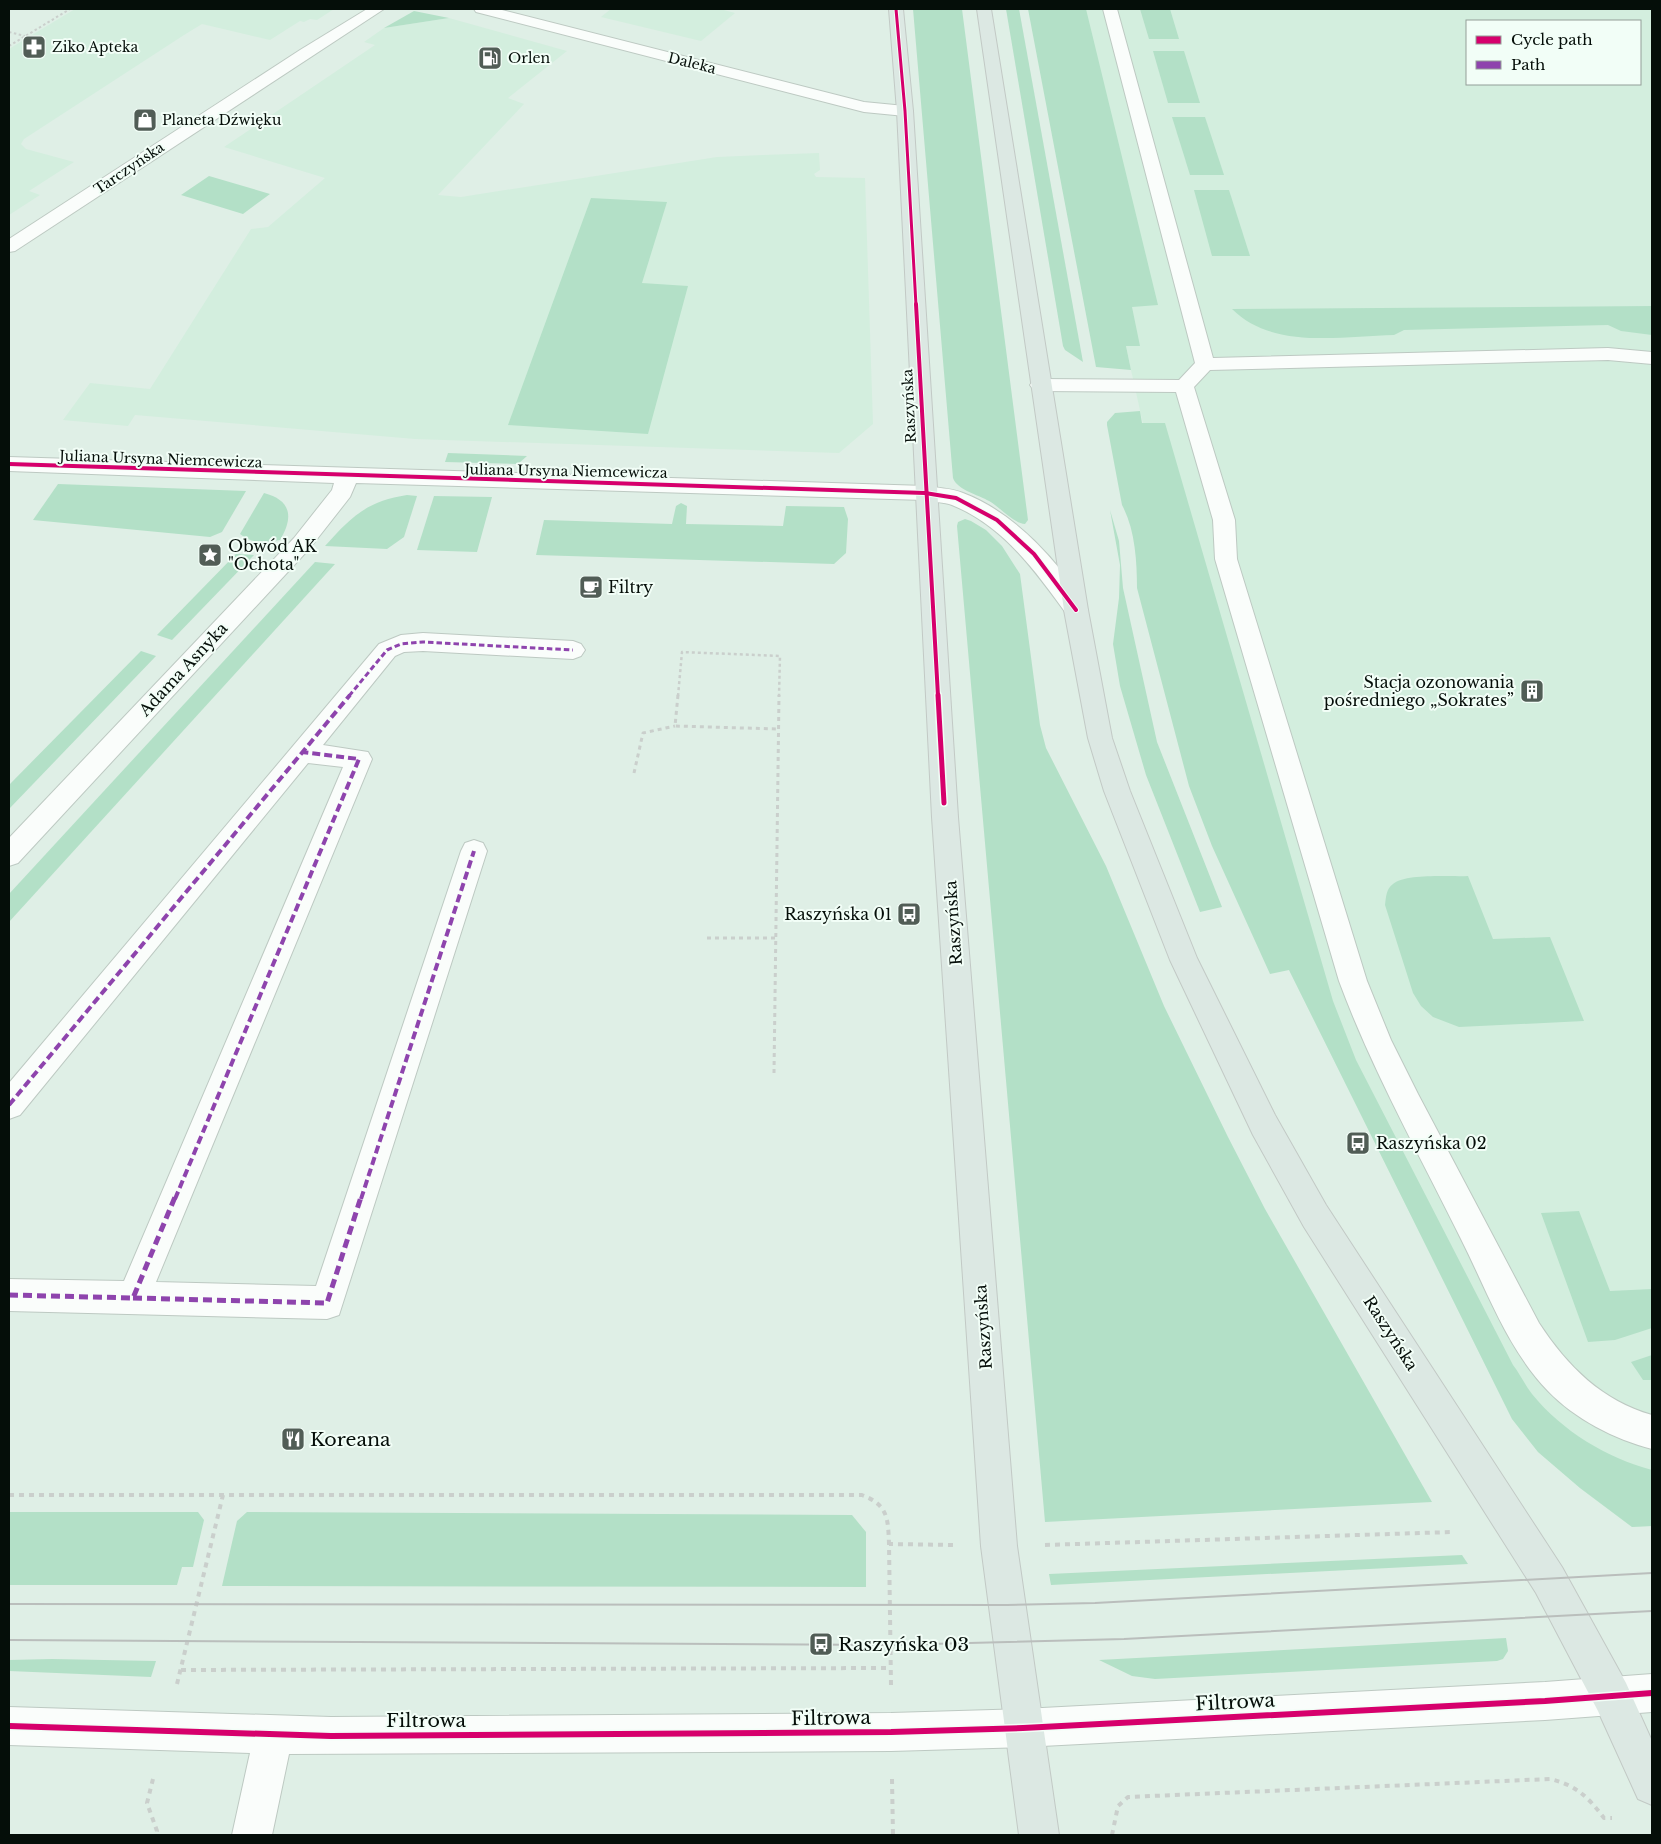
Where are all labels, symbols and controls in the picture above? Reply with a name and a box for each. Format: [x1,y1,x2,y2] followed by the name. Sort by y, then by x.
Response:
[1466,20,1641,85] legend
[1511,30,1593,49] text: Cycle path
[21,34,47,60] pharmacy icon: Ziko Apteka
[52,38,139,56] place label: Ziko Apteka
[477,45,503,71] fuel station icon: Orlen
[666,48,718,78] street label: Daleka
[508,49,550,67] place label: Orlen
[1511,55,1545,74] text: Path
[132,107,158,133] shop icon: Planeta Dźwięku
[162,111,282,129] place label: Planeta Dźwięku
[91,138,168,198] street label: Tarczyńska
[898,368,920,444] street label: Raszyńska
[57,446,263,472] street label: Juliana Ursyna Niemcewicza
[462,460,668,482] street label: Juliana Ursyna Niemcewicza
[228,536,317,574] place label: Obwód AK "Ochota"
[197,542,223,568] place icon: Obwód AK "Ochota"
[578,574,604,600] cafe icon: Filtry
[608,577,654,597] place label: Filtry
[134,618,232,721] street label: Adama Asnyka
[1324,672,1514,710] place label: Stacja ozonowania pośredniego „Sokrates”
[1519,678,1545,704] building icon: Stacja ozonowania pośredniego „Sokrates”
[940,880,966,966] street label: Raszyńska
[896,901,922,927] bus stop icon: Raszyńska 01
[784,904,892,924] place label: Raszyńska 01
[1345,1130,1371,1156] bus stop icon: Raszyńska 02
[1376,1133,1487,1153] place label: Raszyńska 02
[970,1284,996,1370] street label: Raszyńska
[1359,1292,1423,1374] street label: Raszyńska
[280,1426,306,1452] restaurant icon: Koreana
[310,1428,391,1451] place label: Koreana
[808,1631,834,1657] bus stop icon: Raszyńska 03
[838,1633,969,1656] place label: Raszyńska 03
[1194,1688,1276,1716] street label: Filtrowa
[791,1706,872,1730] street label: Filtrowa
[386,1709,466,1732] street label: Filtrowa

